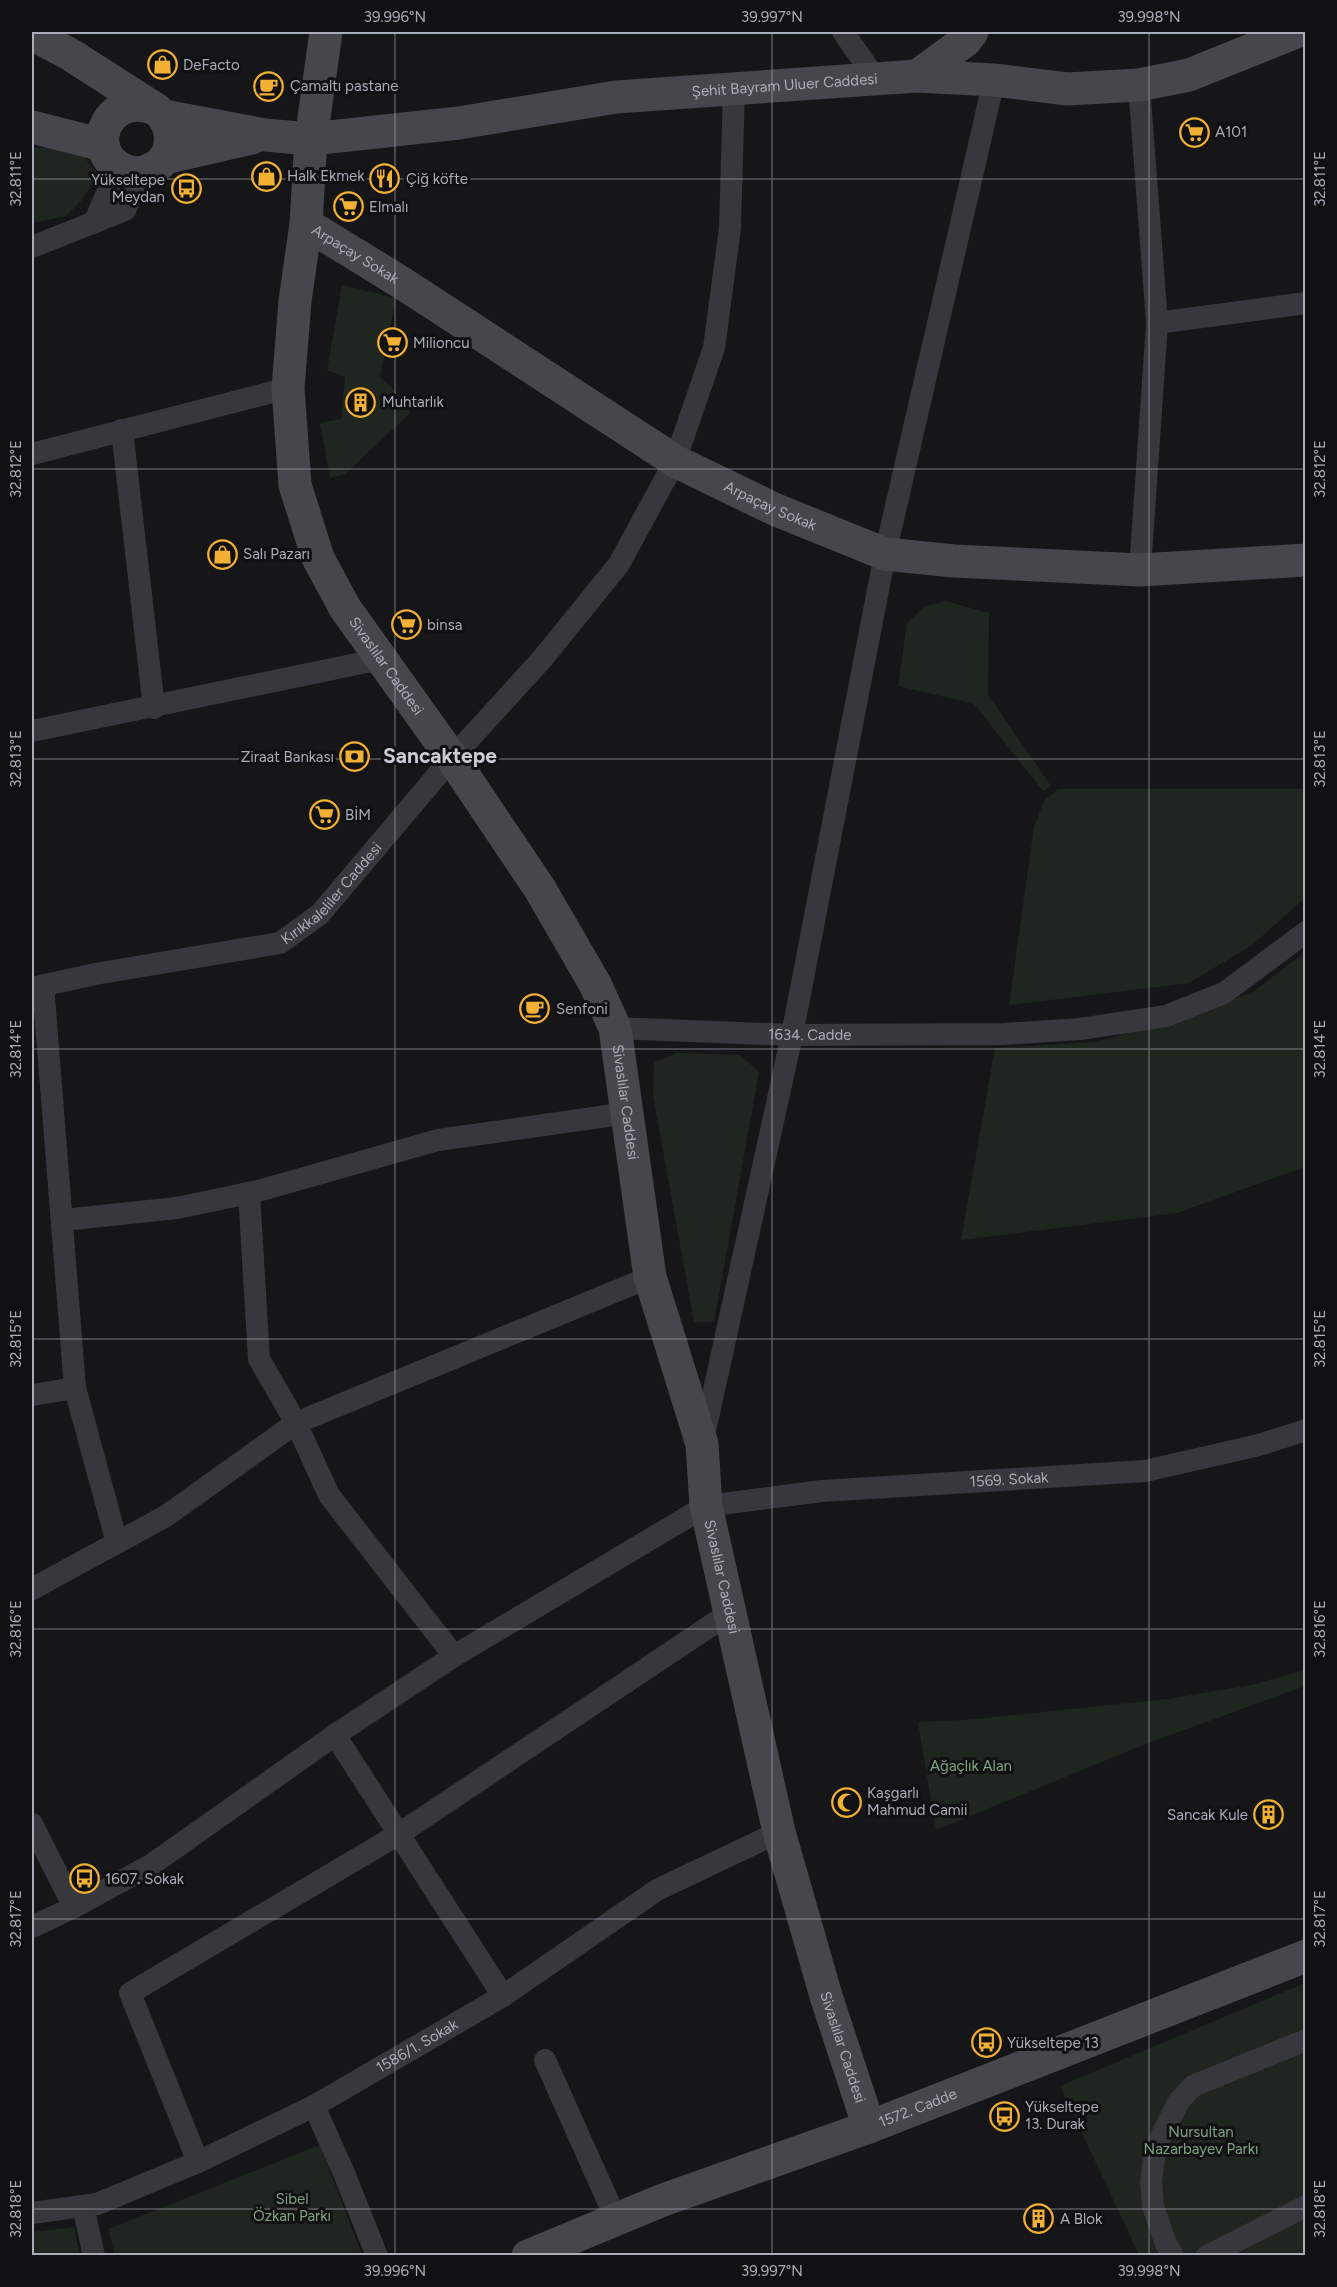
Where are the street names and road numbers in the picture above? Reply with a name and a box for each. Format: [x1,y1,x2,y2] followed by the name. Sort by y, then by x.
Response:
[691,70,878,101] street label: Şehit Bayram Uluer Caddesi
[309,221,403,288] street label: Arpaçay Sokak
[721,477,820,534] street label: Arpaçay Sokak
[345,613,427,718] street label: Sivaslılar Caddesi
[278,839,386,948] street label: Kırıkkaleliler Caddesi
[768,1025,852,1044] street label: 1634. Cadde
[608,1043,642,1161] street label: Sivaslılar Caddesi
[969,1468,1050,1491] street label: 1569. Sokak
[700,1518,743,1635] street label: Sivaslılar Caddesi
[816,1989,869,2105] street label: Sivaslılar Caddesi
[373,2015,462,2077] street label: 1586/1. Sokak
[876,2085,959,2131] street label: 1572. Cadde

